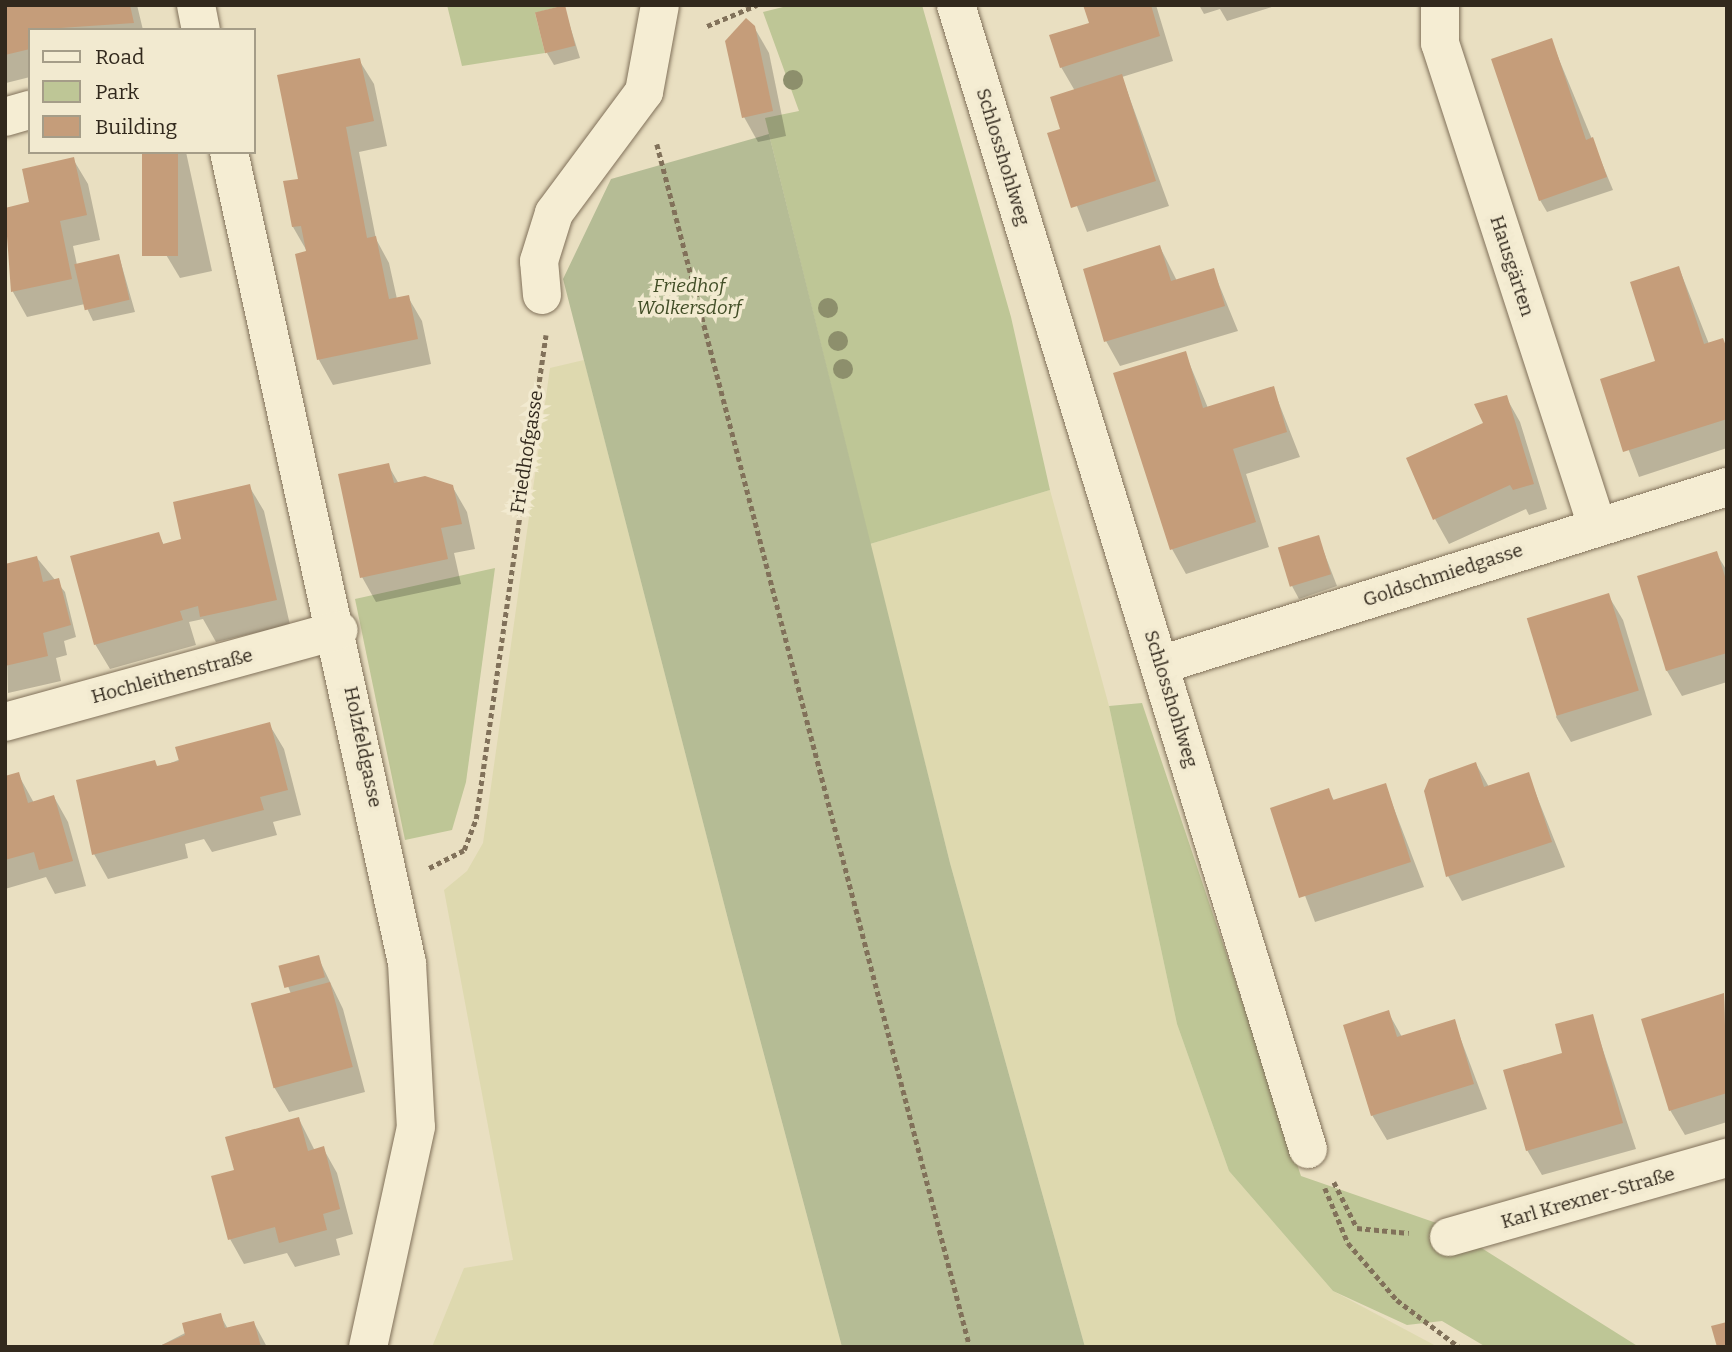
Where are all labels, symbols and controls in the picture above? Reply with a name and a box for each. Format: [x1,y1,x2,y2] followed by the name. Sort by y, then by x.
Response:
[28,28,256,154] legend
[95,44,144,70] text: Road
[95,79,139,105] text: Park
[971,86,1035,228] street label: Schlosshohlweg
[95,114,177,140] text: Building
[1485,213,1539,319] street label: Hausgärten
[637,275,741,319] park label: Friedhof Wolkersdorf
[506,389,548,515] street label: Friedhofgasse
[1360,538,1526,612] street label: Goldschmiedgasse
[1139,628,1203,770] street label: Schlosshohlweg
[89,643,255,709] street label: Hochleithenstraße
[339,684,387,810] street label: Holzfeldgasse
[1498,1162,1678,1234] street label: Karl Krexner-Straße

